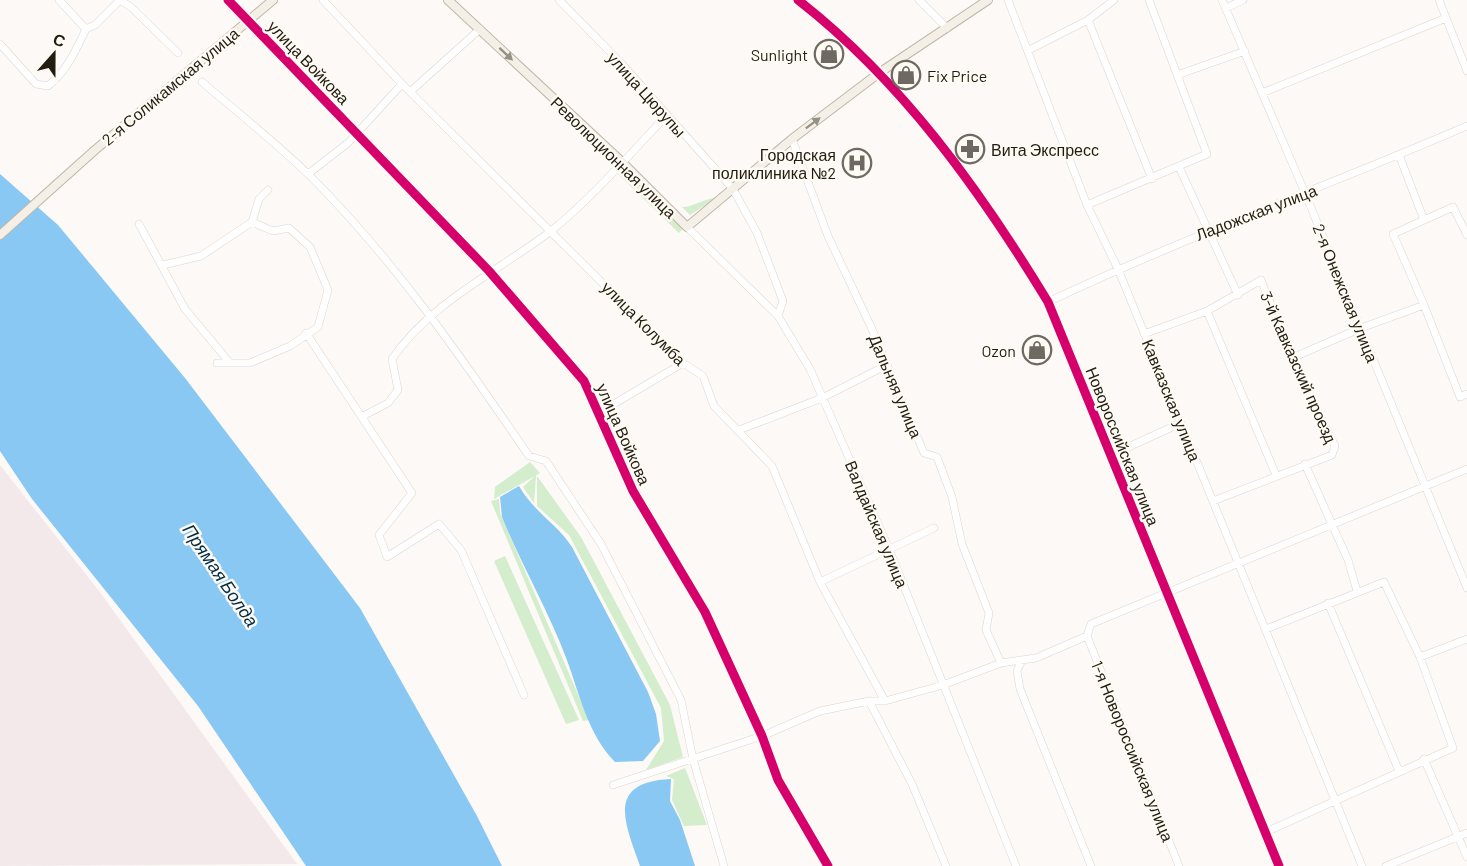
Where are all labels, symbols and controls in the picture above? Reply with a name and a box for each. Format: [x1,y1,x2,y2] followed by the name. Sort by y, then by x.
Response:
[264,16,354,108] street label: улица Войкова
[98,23,242,149] street label: 2-я Соликамская улица
[24,24,84,84] north arrow
[51,29,69,51] text: С
[813,38,845,70] shop icon: Sunlight
[751,45,808,64] place label: Sunlight
[498,47,513,60] one-way arrow
[604,48,690,140] street label: улица Цюрупы
[890,59,922,91] shop icon: Fix Price
[927,66,987,85] place label: Fix Price
[548,92,681,222] street label: Революционная улица
[804,117,820,129] one-way arrow
[954,133,986,165] pharmacy icon: Вита Экспресс
[991,140,1099,159] place label: Вита Экспресс
[712,145,836,182] place label: Городская поликлиника №2
[841,147,873,179] hospital icon: Городская поликлиника №2
[1193,180,1319,244] street label: Ладожская улица
[1310,221,1382,365] street label: 2-я Онежская улица
[598,277,690,369] street label: улица Колумба
[1257,288,1341,446] street label: 3-й Кавказский проезд
[866,331,926,441] street label: Дальняя улица
[1021,334,1053,366] shop icon: Ozon
[1139,336,1205,464] street label: Кавказская улица
[982,341,1016,360] place label: Ozon
[1082,364,1164,528] street label: Новороссийская улица
[593,380,655,488] street label: улица Войкова
[842,458,912,590] street label: Валдайская улица
[179,519,263,631] water label: Прямая Болда
[1088,658,1178,844] street label: 1-я Новороссийская улица

